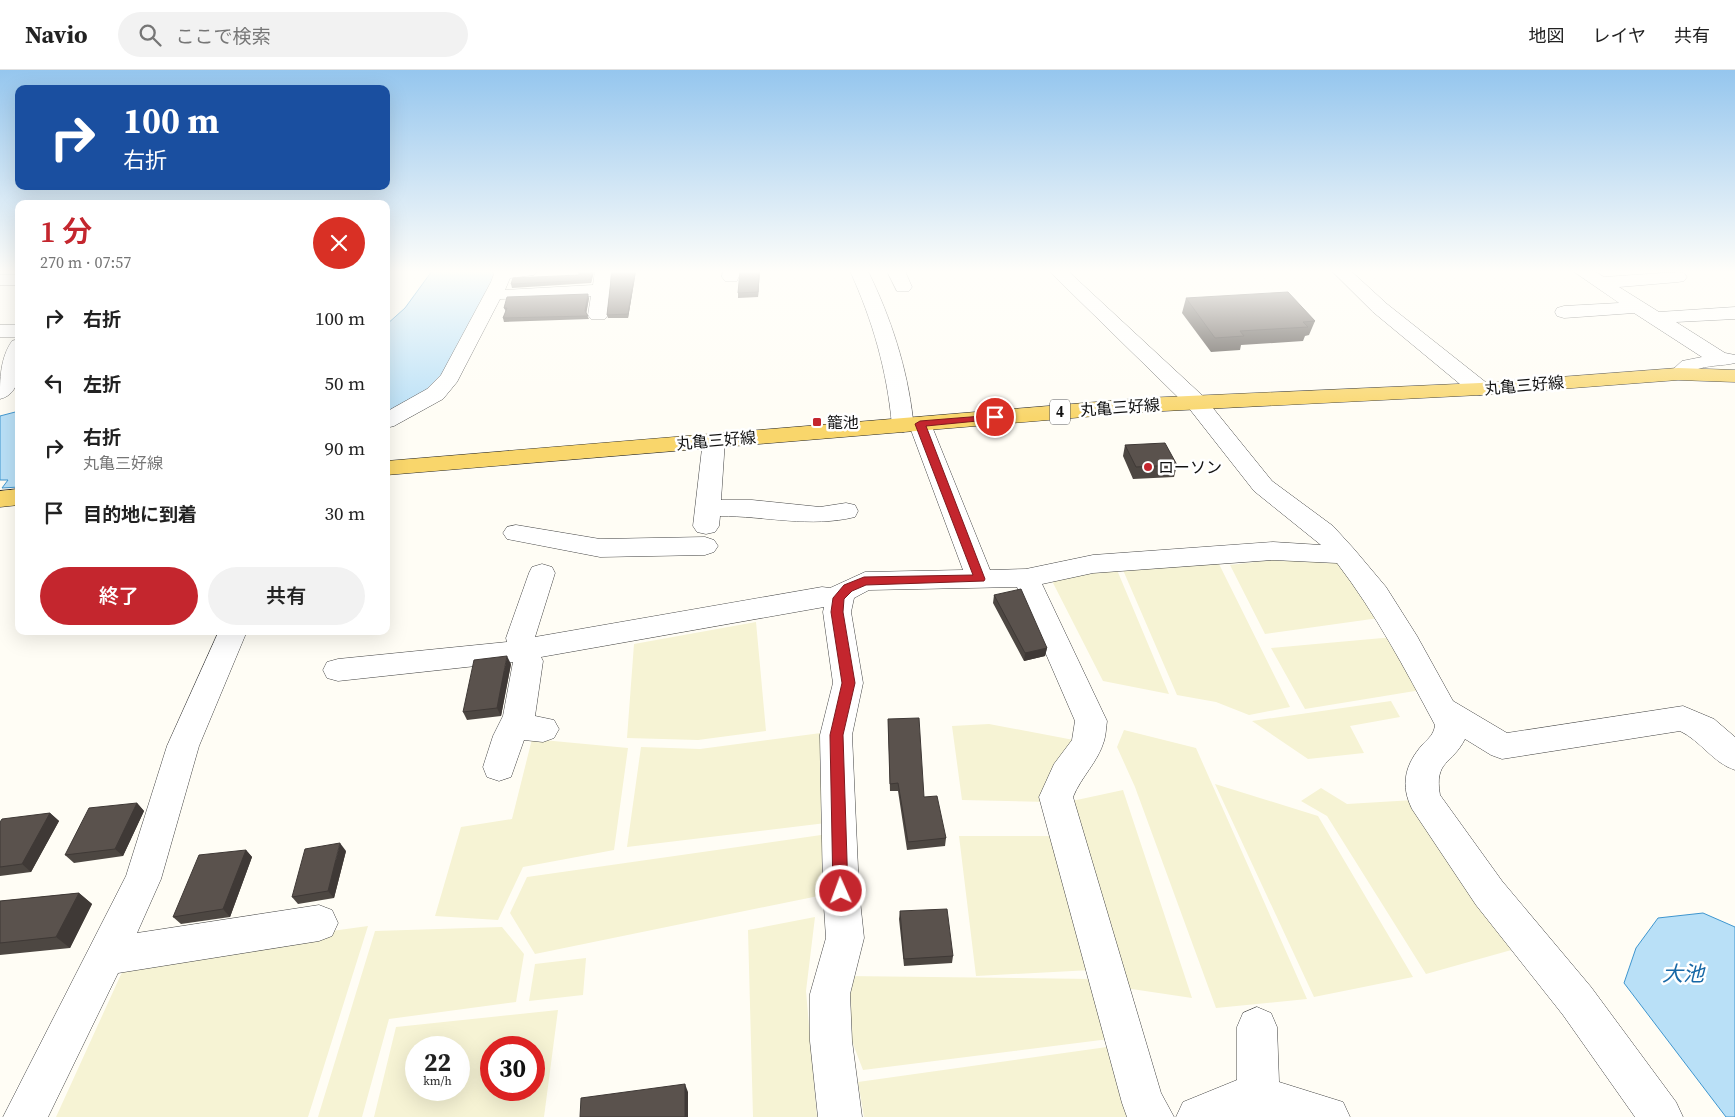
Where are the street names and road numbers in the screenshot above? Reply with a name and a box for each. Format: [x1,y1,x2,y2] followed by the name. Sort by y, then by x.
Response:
[1483,371,1565,399] street label: 丸亀三好線
[1079,393,1161,421] street label: 丸亀三好線
[1050,400,1070,424] road number: 4
[675,426,757,454] street label: 丸亀三好線

